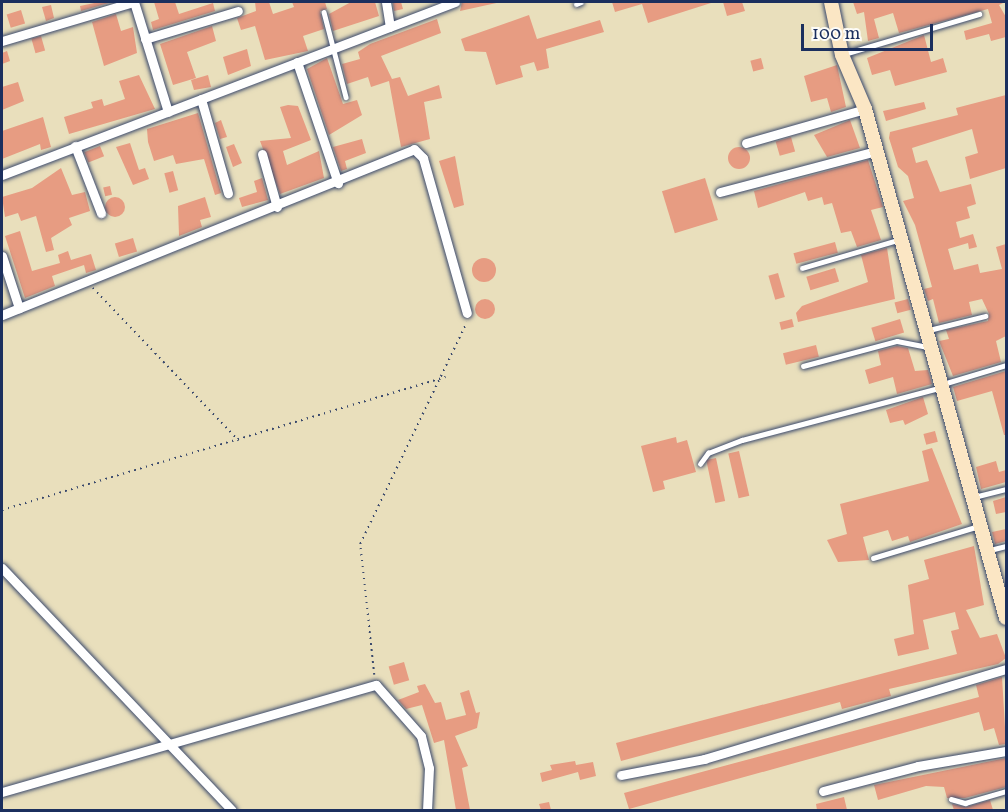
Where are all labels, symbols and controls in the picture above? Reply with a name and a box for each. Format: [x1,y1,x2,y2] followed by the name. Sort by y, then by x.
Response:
[804,12,936,50] scale bar
[812,22,861,47] text: 100 m

